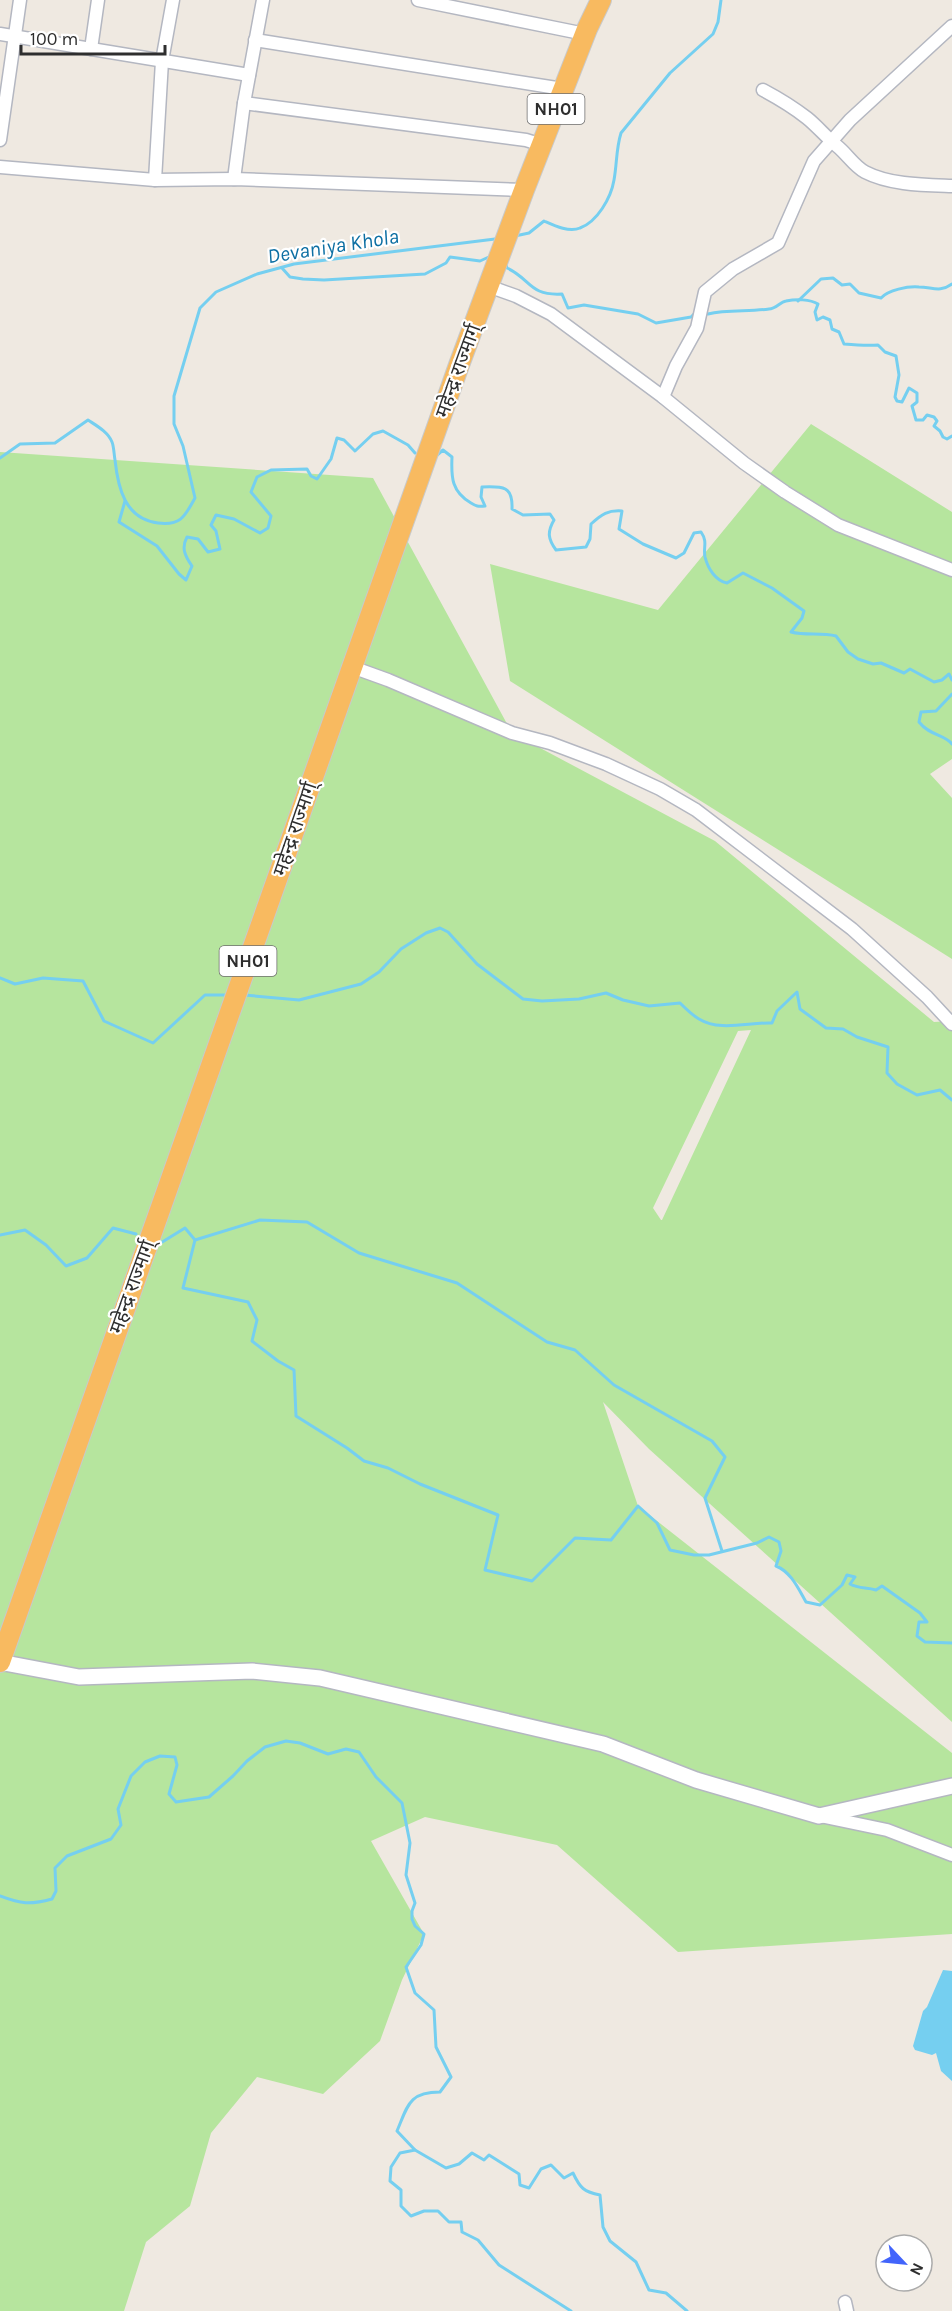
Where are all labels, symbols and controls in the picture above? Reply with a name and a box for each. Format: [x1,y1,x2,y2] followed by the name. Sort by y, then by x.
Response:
[21,18,165,56] scale bar
[30,28,78,50] text: 100 m
[528,94,584,124] road number: NH01
[266,224,400,268] water label: Devaniya Khola
[430,318,487,421] street label: महेन्द्र राज्मार्ग्
[267,776,324,879] street label: महेन्द्र राज्मार्ग्
[220,946,276,976] road number: NH01
[104,1234,161,1337] street label: महेन्द्र राज्मार्ग्
[874,2233,934,2293] north arrow
[906,2260,928,2279] text: N

